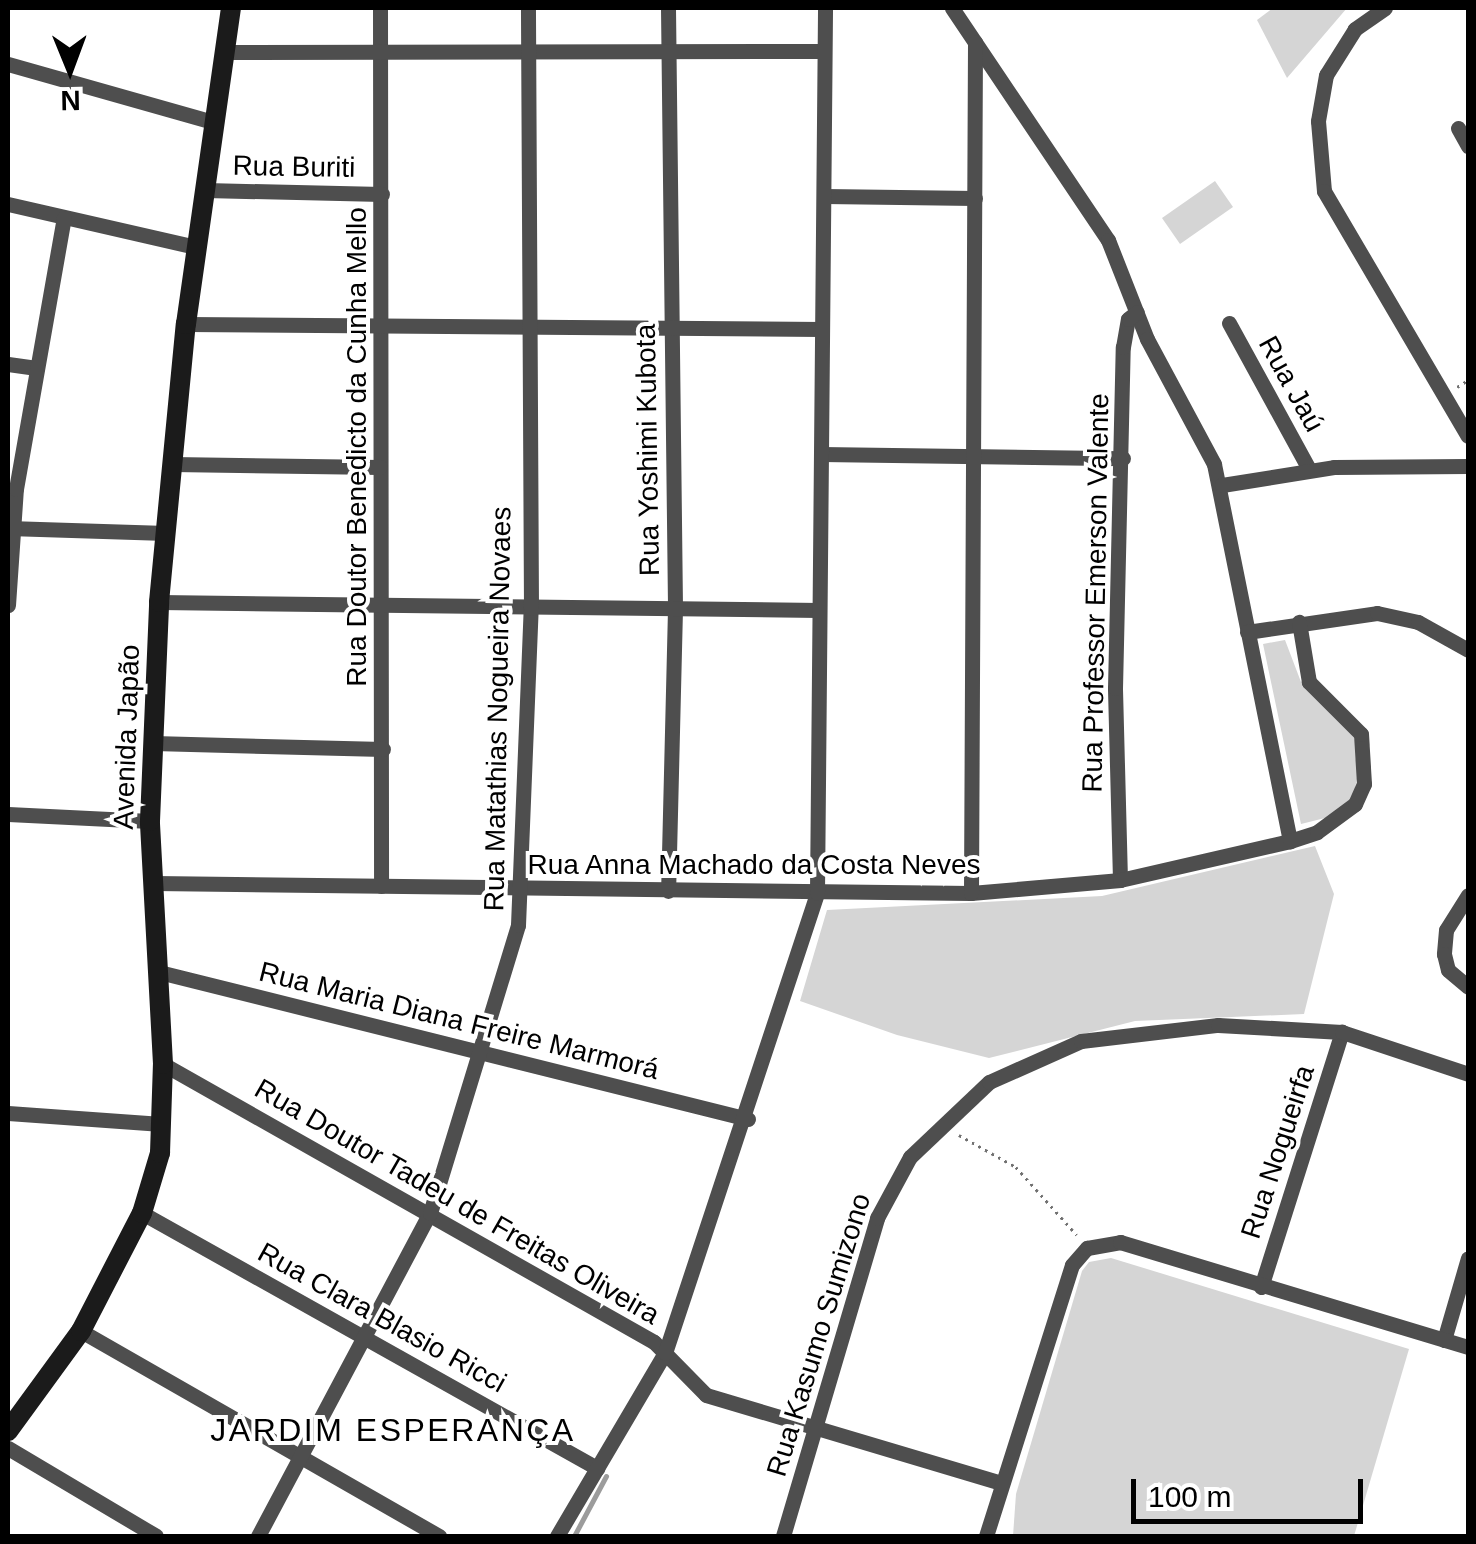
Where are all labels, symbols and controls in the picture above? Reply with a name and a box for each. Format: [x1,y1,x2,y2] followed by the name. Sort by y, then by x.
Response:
[20,20,120,120] north arrow
[60,85,81,116] text: N
[232,149,356,185] street label: Rua Buriti
[340,207,374,687] street label: Rua Doutor Benedicto da Cunha Mello
[629,323,667,577] street label: Rua Yoshimi Kubota
[1251,330,1331,438] street label: Rua Jaú
[1076,393,1116,793] street label: Rua Professor Emerson Valente
[478,506,518,912] street label: Rua Matathias Nogueira Novaes
[107,644,147,830] street label: Avenida Japão
[527,848,981,882] street label: Rua Anna Machado da Costa Neves
[256,955,662,1087] street label: Rua Maria Diana Freire Marmorá
[1234,1061,1322,1243] street label: Rua Nogueirfa
[248,1072,666,1332] street label: Rua Doutor Tadeu de Freitas Oliveira
[760,1189,878,1481] street label: Rua Kasumo Sumizono
[252,1236,512,1400] street label: Rua Clara Blasio Ricci
[210,1411,576,1449] district label: JARDIM ESPERANÇA
[1136,1459,1368,1521] scale bar
[1148,1480,1231,1513] text: 100 m

